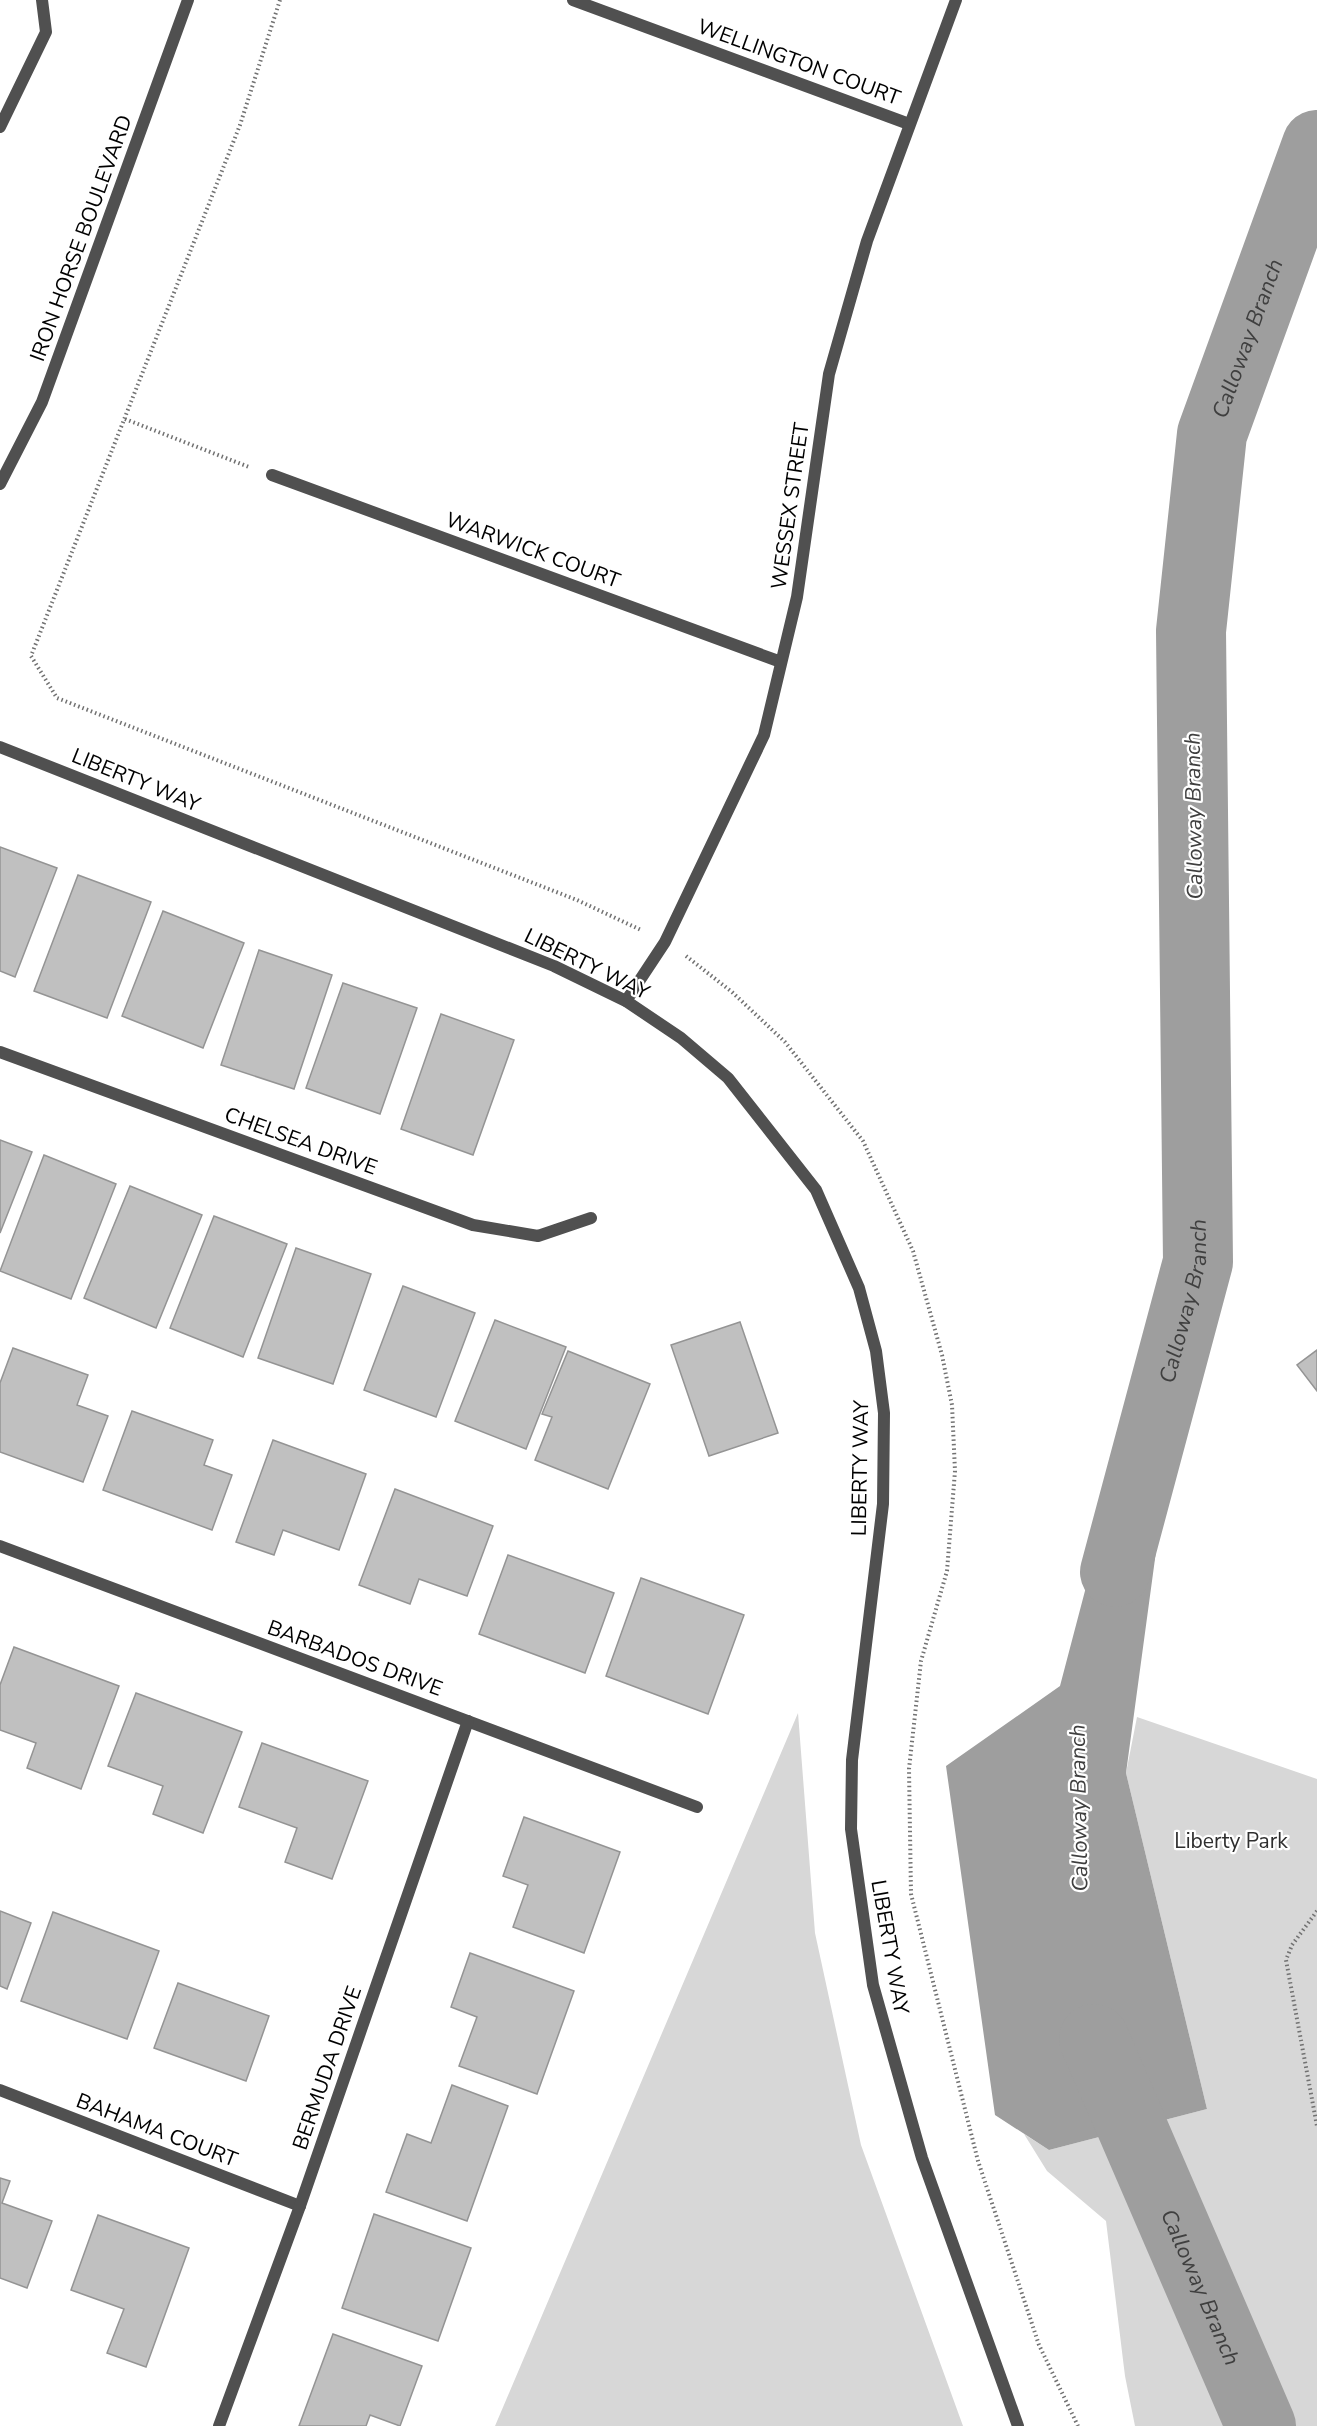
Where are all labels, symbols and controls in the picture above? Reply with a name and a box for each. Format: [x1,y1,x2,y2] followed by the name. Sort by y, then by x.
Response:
[694,12,905,112] street label: WELLINGTON COURT
[23,111,139,365] street label: IRON HORSE BOULEVARD
[1205,255,1290,422] water label: Calloway Branch
[764,420,816,591] street label: WESSEX STREET
[442,505,624,595] street label: WARWICK COURT
[1178,732,1210,900] water label: Calloway Branch
[68,742,205,819] street label: LIBERTY WAY
[520,922,655,1007] street label: LIBERTY WAY
[221,1100,381,1182] street label: CHELSEA DRIVE
[1152,1219,1214,1387] water label: Calloway Branch
[845,1399,875,1536] street label: LIBERTY WAY
[264,1613,446,1703] street label: BARBADOS DRIVE
[1063,1724,1095,1892] water label: Calloway Branch
[1174,1827,1288,1855] park label: Liberty Park
[864,1878,916,2017] street label: LIBERTY WAY
[286,1982,368,2154] street label: BERMUDA DRIVE
[72,2086,242,2174] street label: BAHAMA COURT
[1153,2204,1247,2370] water label: Calloway Branch

